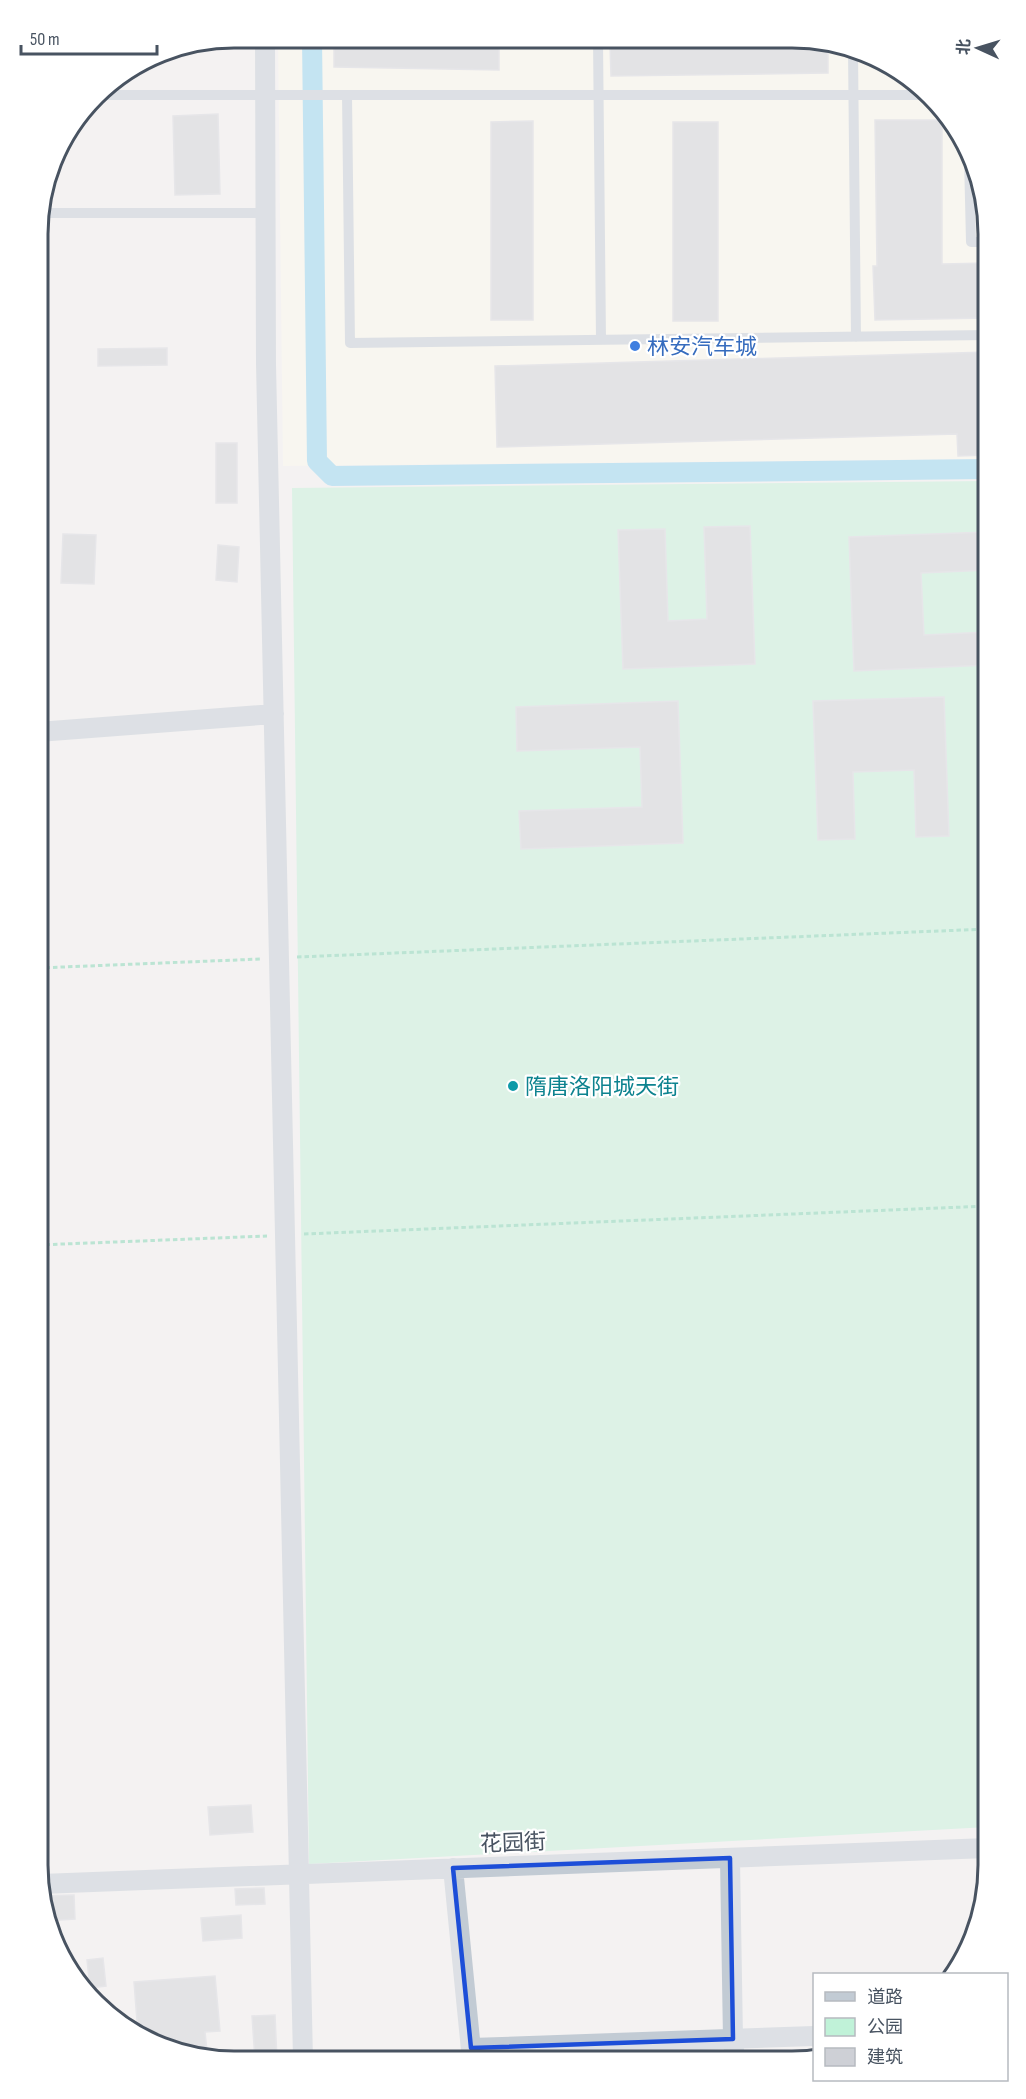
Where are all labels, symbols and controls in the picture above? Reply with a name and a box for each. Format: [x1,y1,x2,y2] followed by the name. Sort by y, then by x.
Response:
[21,18,158,56] scale bar
[948,18,1008,78] north arrow
[30,29,60,50] text: 50 m
[954,38,975,56] text: 北
[647,334,757,361] place label: 林安汽车城
[628,339,642,353] marker: 林安汽车城
[525,1074,679,1101] place label: 隋唐洛阳城天街
[506,1079,520,1093] marker: 隋唐洛阳城天街
[480,1829,547,1858] street label: 花园街
[813,1973,1008,2081] legend
[867,1987,903,2008] text: 道路
[867,2017,903,2038] text: 公园
[867,2047,903,2068] text: 建筑

